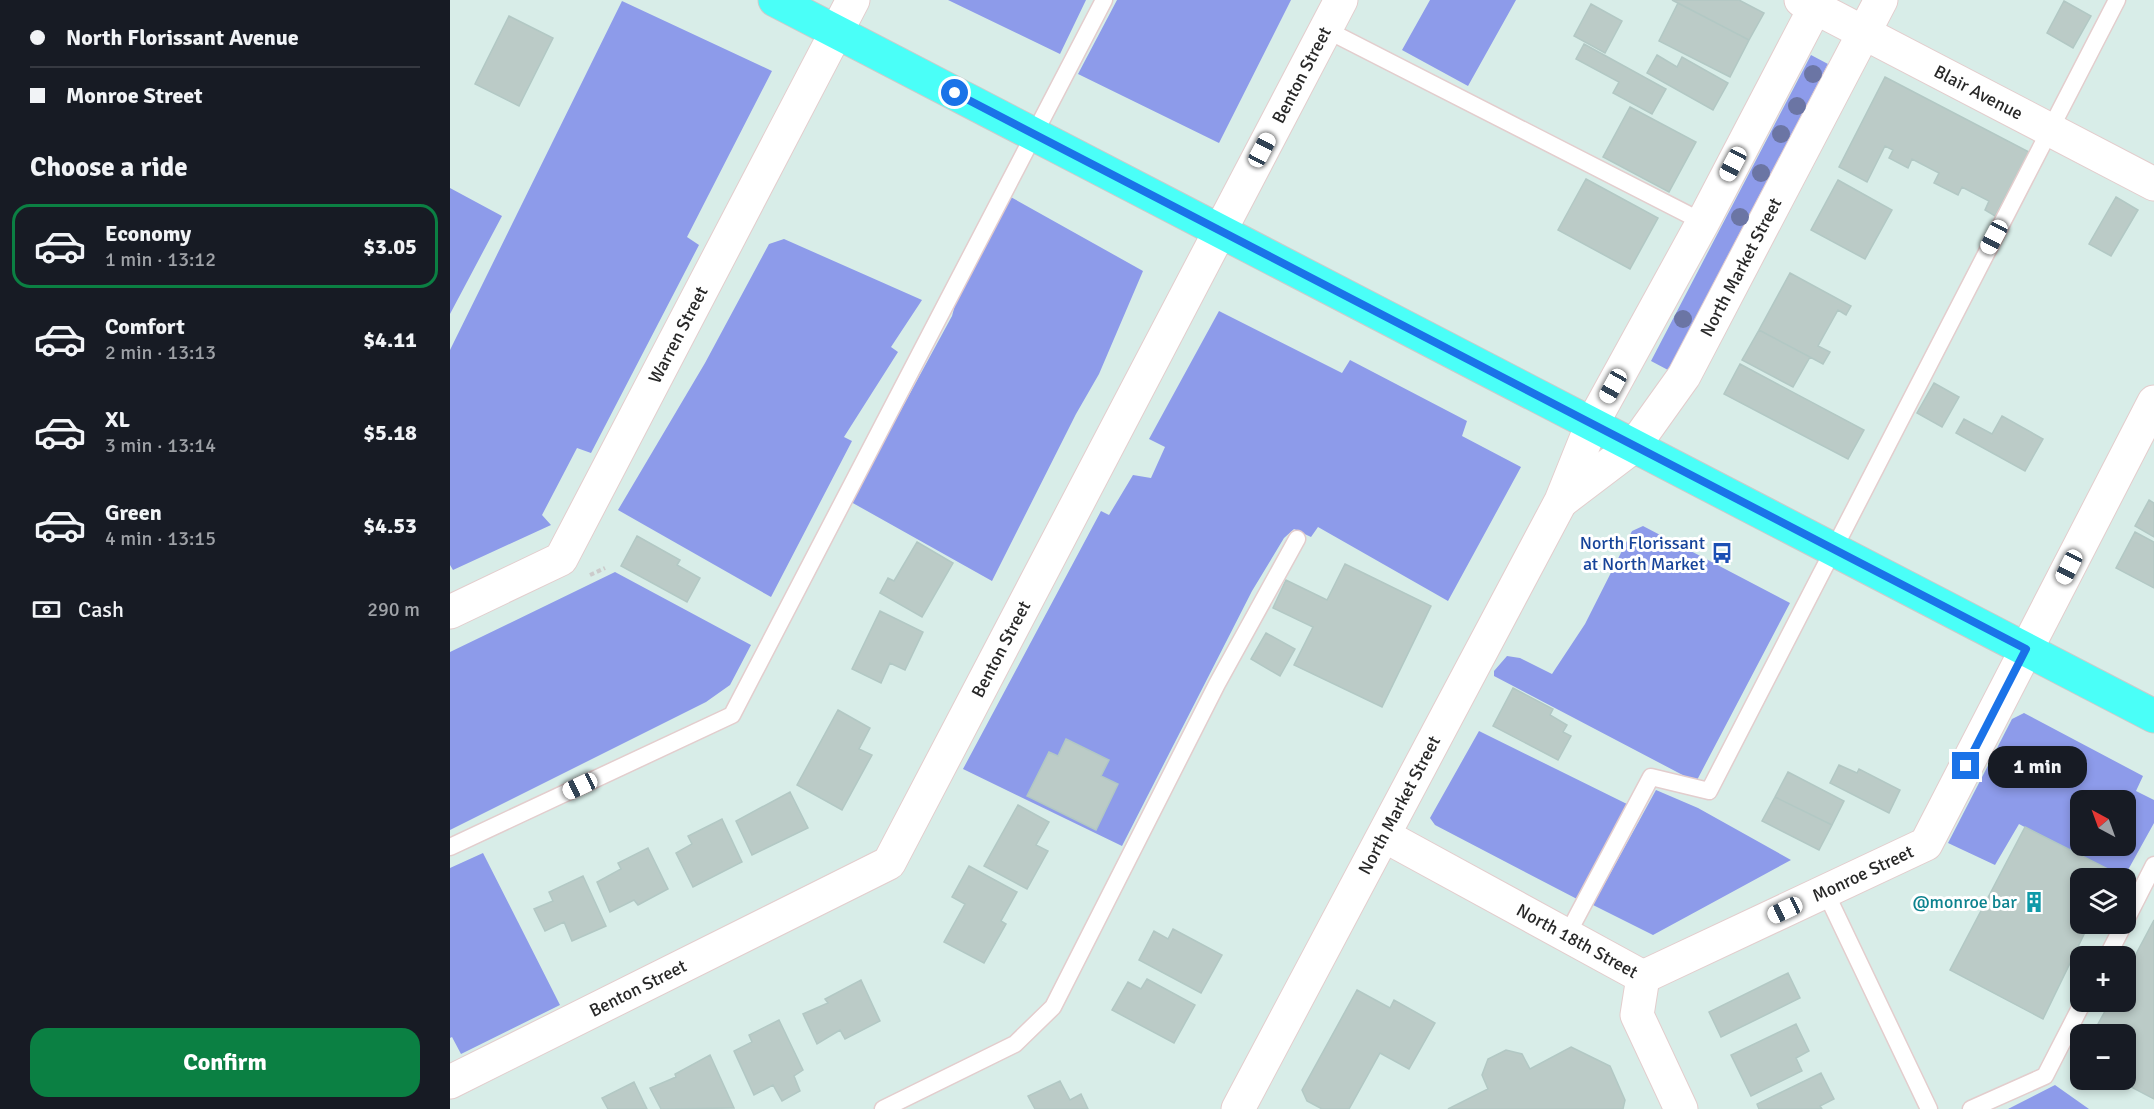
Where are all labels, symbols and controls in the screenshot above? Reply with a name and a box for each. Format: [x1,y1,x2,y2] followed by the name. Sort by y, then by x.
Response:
[1267,23,1336,127] street label: Benton Street
[66,24,299,51] text: North Florissant Avenue
[1930,60,2027,125] street label: Blair Avenue
[941,79,968,106] route start
[66,82,203,109] text: Monroe Street
[1246,130,1278,170] car
[1717,144,1749,184] car
[30,151,188,184] text: Choose a ride
[1696,194,1786,341] street label: North Market Street
[1978,217,2010,257] car
[33,219,87,273] icon: car
[105,220,191,247] text: Economy
[363,233,417,260] text: $3.05
[105,247,216,272] text: 1 min · 13:12
[644,282,713,387] street label: Warren Street
[33,312,87,366] icon: car
[105,313,185,340] text: Comfort
[363,326,417,353] text: $4.11
[105,340,216,365] text: 2 min · 13:13
[1596,366,1630,406] car
[33,405,87,459] icon: car
[105,406,130,433] text: XL
[363,419,417,446] text: $5.18
[105,433,216,458] text: 3 min · 13:14
[33,498,87,552] icon: car
[105,499,162,526] text: Green
[363,512,417,539] text: $4.53
[105,526,216,551] text: 4 min · 13:15
[1580,532,1705,575] place label: North Florissant at North Market
[1710,541,1734,565] bus stop icon: North Florissant at North Market
[2053,547,2085,587] car
[30,593,63,626] icon: cash
[78,596,124,623] text: Cash
[367,597,420,622] text: 290 m
[967,597,1035,701] street label: Benton Street
[1354,732,1445,878] street label: North Market Street
[1987,745,2086,787] callout: 1 min
[1952,752,1979,779] route end
[2013,754,2062,779] text: 1 min
[560,770,600,802] car
[2070,790,2136,856] north arrow
[2070,790,2136,1090] map controls
[1809,840,1917,907] street label: Monroe Street
[2070,868,2136,934] button: layers
[2022,890,2046,914] building icon: @monroe bar
[1913,891,2017,913] place label: @monroe bar
[1765,894,1805,926] car
[1513,899,1642,983] street label: North 18th Street
[2070,946,2136,1012] button: +
[586,955,690,1022] street label: Benton Street
[2070,1024,2136,1090] button: −
[30,1028,420,1097] button: Confirm

